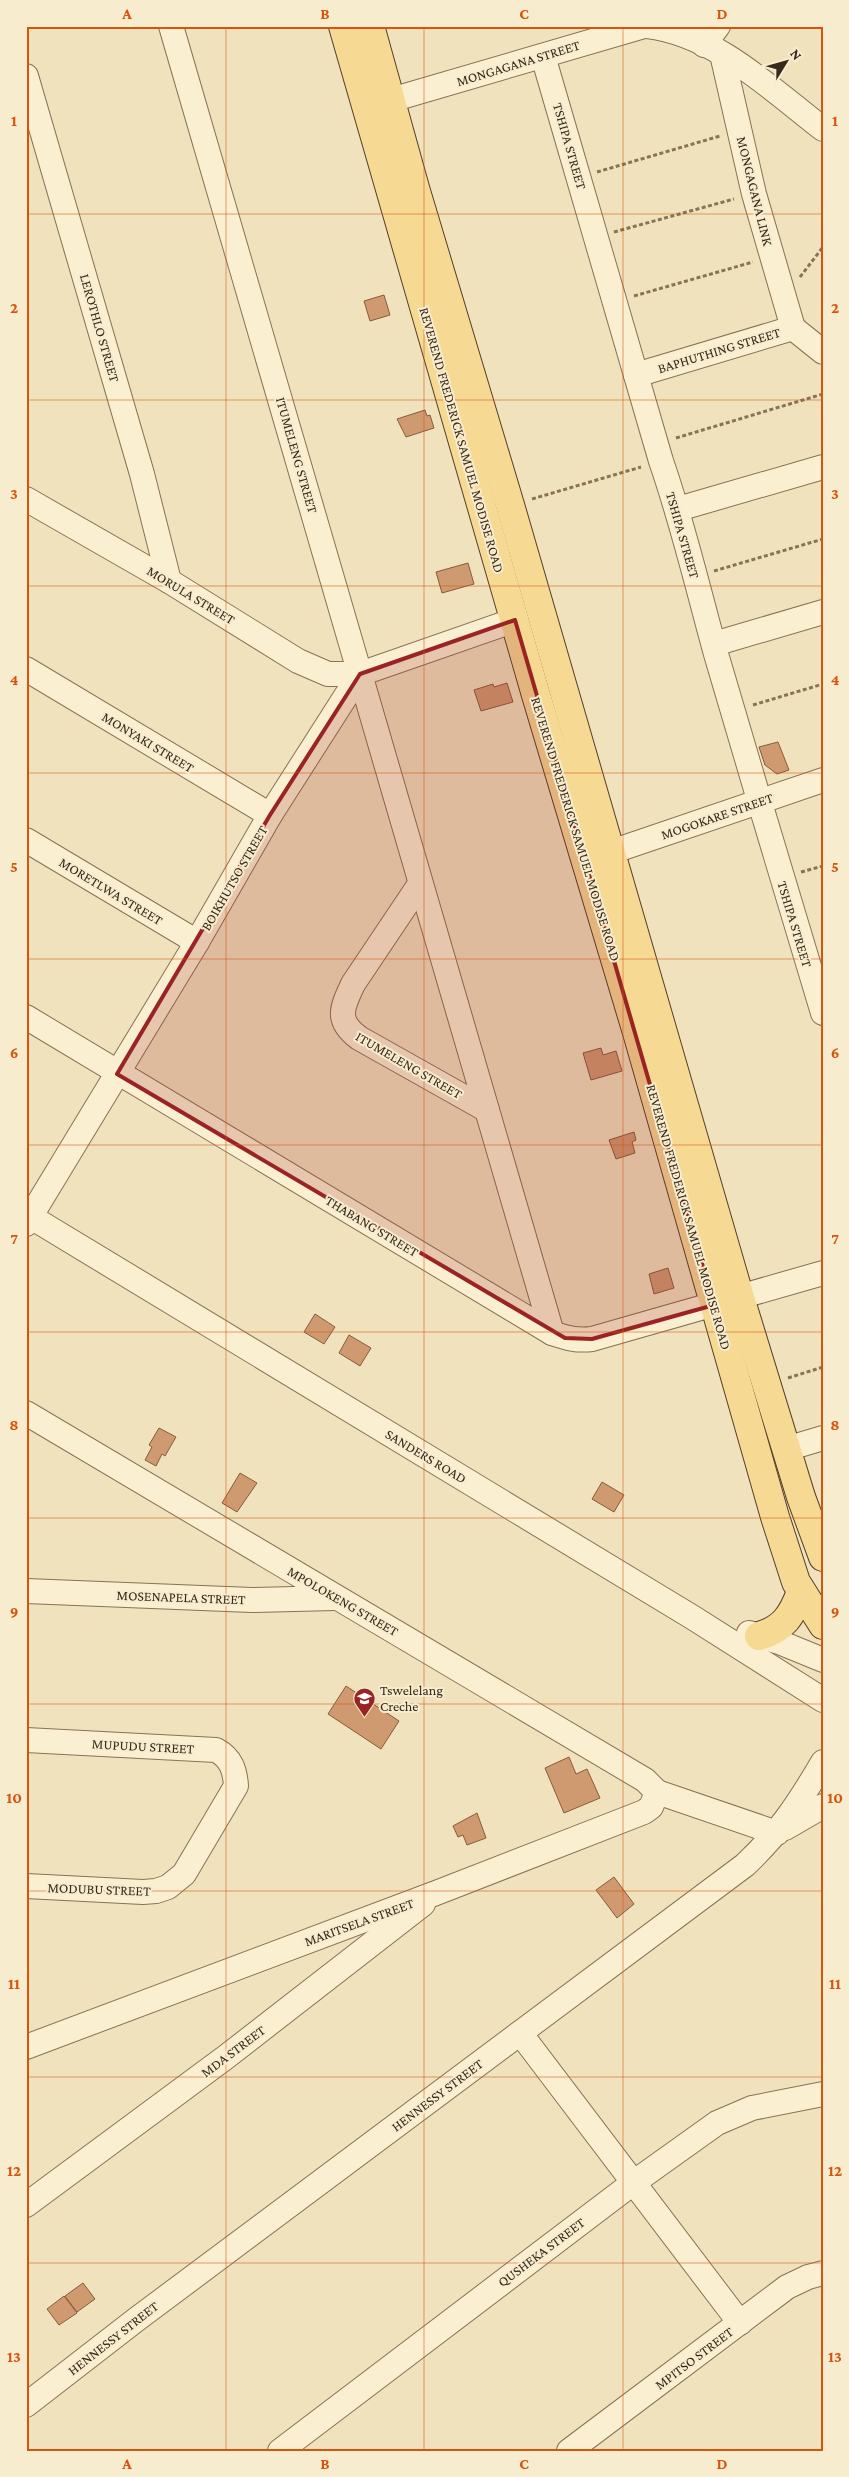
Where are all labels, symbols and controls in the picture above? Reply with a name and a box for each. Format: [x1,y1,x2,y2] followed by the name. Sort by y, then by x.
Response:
[121,5,132,22] text: A
[320,5,330,22] text: B
[519,5,529,22] text: C
[716,5,728,22] text: D
[454,37,582,89] street label: MONGAGANA STREET
[762,38,812,88] north arrow
[787,46,806,63] text: N
[550,101,590,192] street label: TSHIPA STREET
[11,112,17,129] text: 1
[832,112,838,129] text: 1
[734,135,777,248] street label: MONGAGANA LINK
[77,272,123,384] street label: LEROTHLO STREET
[10,299,18,316] text: 2
[831,299,839,316] text: 2
[416,305,508,575] street label: REVEREND FREDERICK SAMUEL MODISE ROAD
[656,324,783,376] street label: BAPHUTHING STREET
[273,395,321,515] street label: ITUMELENG STREET
[10,485,18,502] text: 3
[831,485,839,502] text: 3
[663,490,703,581] street label: TSHIPA STREET
[144,562,238,628] street label: MORULA STREET
[10,671,19,688] text: 4
[831,671,840,688] text: 4
[528,695,624,963] street label: REVEREND FREDERICK SAMUEL MODISE ROAD
[99,708,197,776] street label: MONYAKI STREET
[659,789,776,843] street label: MOGOKARE STREET
[197,822,271,933] street label: BOIKHUTSO STREET
[56,854,166,928] street label: MORETLWA STREET
[10,858,18,875] text: 5
[831,858,839,875] text: 5
[774,879,816,969] street label: TSHIPA STREET
[353,1028,465,1102] street label: ITUMELENG STREET
[10,1044,18,1061] text: 6
[831,1044,839,1061] text: 6
[643,1082,735,1352] street label: REVEREND FREDERICK SAMUEL MODISE ROAD
[323,1192,422,1260] street label: THABANG STREET
[10,1230,18,1247] text: 7
[831,1230,839,1247] text: 7
[9,1416,19,1433] text: 8
[830,1416,840,1433] text: 8
[383,1426,469,1486] street label: SANDERS ROAD
[285,1563,402,1639] street label: MPOLOKENG STREET
[116,1587,246,1607] street label: MOSENAPELA STREET
[10,1603,18,1620] text: 9
[831,1603,839,1620] text: 9
[380,1682,443,1714] place label: Tswelelang Creche
[352,1686,376,1717] school or university icon: Tswelelang Creche
[91,1735,195,1757] street label: MUPUDU STREET
[6,1789,22,1806] text: 10
[827,1789,843,1806] text: 10
[47,1879,151,1899] street label: MODUBU STREET
[302,1895,416,1949] street label: MARITSELA STREET
[8,1975,20,1992] text: 11
[829,1975,841,1992] text: 11
[198,2021,269,2080] street label: MDA STREET
[388,2055,486,2135] street label: HENNESSY STREET
[7,2162,21,2179] text: 12
[828,2162,842,2179] text: 12
[494,2214,588,2290] street label: QUSHEKA STREET
[65,2297,162,2378] street label: HENNESSY STREET
[652,2323,737,2393] street label: MPITSO STREET
[7,2348,21,2365] text: 13
[828,2348,842,2365] text: 13
[121,2455,132,2472] text: A
[320,2455,330,2472] text: B
[519,2455,529,2472] text: C
[716,2455,728,2472] text: D

